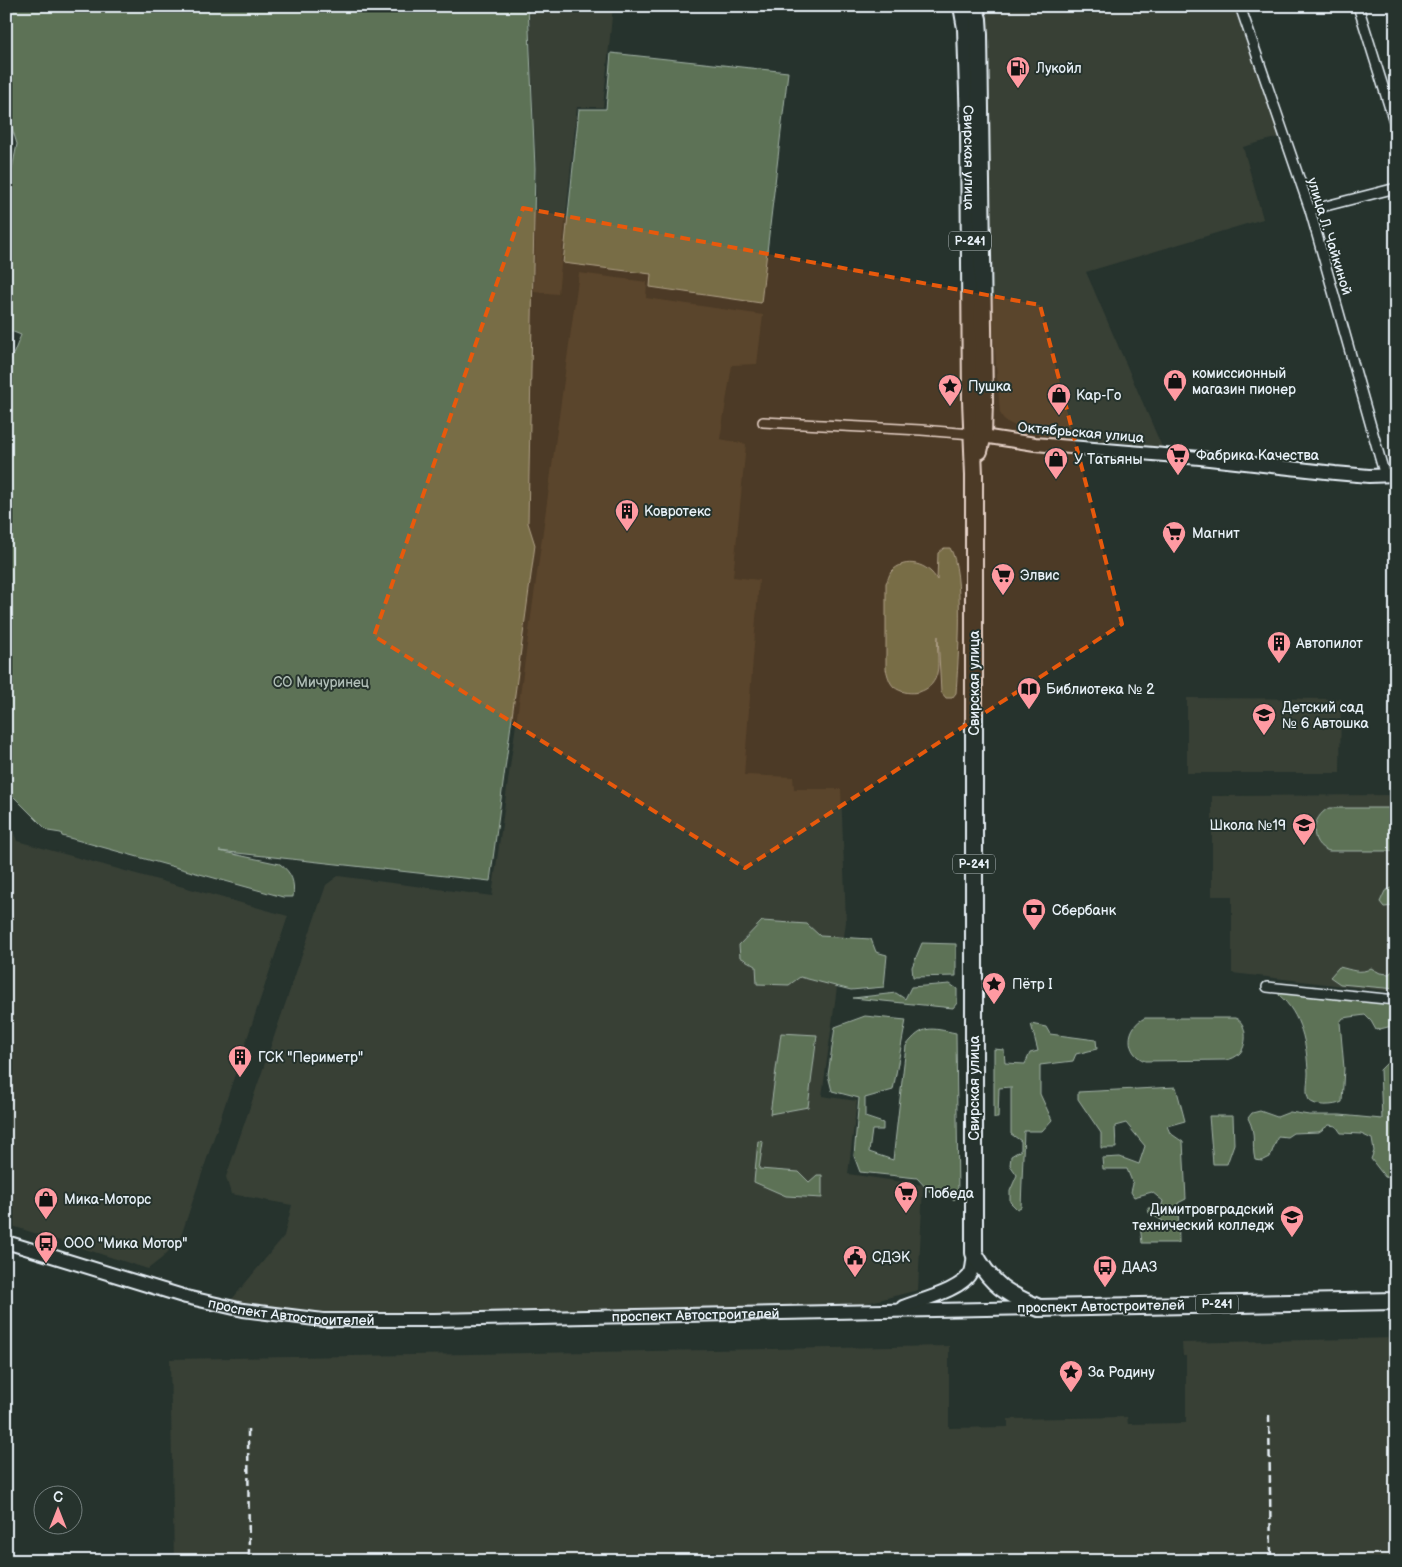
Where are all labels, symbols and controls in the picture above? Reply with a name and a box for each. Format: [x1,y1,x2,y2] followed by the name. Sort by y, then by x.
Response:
[1005,55,1031,89] fuel station icon: Лукойл
[1035,60,1082,77] place label: Лукойл
[959,105,978,211] street label: Свирская улица
[1304,175,1355,297] street label: улица Л. Чайкиной
[949,232,991,250] road number: Р-241
[1192,365,1296,398] place label: комиссионный магазин пионер
[1162,368,1188,402] shop icon: комиссионный магазин пионер
[937,373,963,407] place icon: Пушка
[968,378,1012,395] place label: Пушка
[1046,382,1072,416] shop icon: Кар-Го
[1076,387,1121,404] place label: Кар-Го
[1017,418,1146,447] street label: Октябрьская улица
[1165,442,1191,476] supermarket icon: Фабрика Качества
[1043,446,1069,480] shop icon: У Татьяны
[1196,447,1320,464] place label: Фабрика Качества
[1074,451,1143,468] place label: У Татьяны
[614,498,640,532] building icon: Ковротекс
[644,503,711,520] place label: Ковротекс
[1161,520,1187,554] supermarket icon: Магнит
[1192,525,1240,542] place label: Магнит
[990,562,1016,596] supermarket icon: Элвис
[1020,567,1060,584] place label: Элвис
[966,630,983,736] street label: Свирская улица
[1266,630,1292,664] building icon: Автопилот
[1295,635,1363,652] place label: Автопилот
[273,674,369,691] park label: СО Мичуринец
[1016,676,1042,710] library icon: Библиотека № 2
[1046,681,1155,698] place label: Библиотека № 2
[1282,699,1369,732] place label: Детский сад № 6 Автошка
[1251,702,1277,736] school or university icon: Детский сад № 6 Автошка
[1291,812,1317,846] school or university icon: Школа №19
[1210,817,1286,834] place label: Школа №19
[953,854,995,874] road number: Р-241
[1021,897,1047,931] bank icon: Сбербанк
[1052,902,1117,919] place label: Сбербанк
[981,971,1007,1005] place icon: Пётр I
[1012,976,1053,993] place label: Пётр I
[966,1035,983,1141] street label: Свирская улица
[227,1044,253,1078] building icon: ГСК "Периметр"
[258,1049,363,1066] place label: ГСК "Периметр"
[893,1180,919,1214] supermarket icon: Победа
[924,1185,975,1202] place label: Победа
[33,1186,59,1220] shop icon: Мика-Моторс
[64,1191,151,1208] place label: Мика-Моторс
[1132,1201,1274,1234] place label: Димитровградский технический колледж
[1279,1204,1305,1238] school or university icon: Димитровградский технический колледж
[33,1230,59,1264] bus stop icon: ООО "Мика Мотор"
[64,1235,187,1252] place label: ООО "Мика Мотор"
[842,1244,868,1278] public building icon: СДЭК
[872,1249,911,1266] place label: СДЭК
[1092,1254,1118,1288] bus stop icon: ДААЗ
[1122,1259,1157,1276] place label: ДААЗ
[206,1294,375,1329] street label: проспект Автостроителей
[1196,1295,1238,1314] road number: Р-241
[1017,1297,1185,1316] street label: проспект Автостроителей
[612,1305,780,1325] street label: проспект Автостроителей
[1058,1359,1084,1393] place icon: За Родину
[1088,1364,1155,1381] place label: За Родину
[32,1484,82,1534] north arrow
[53,1489,63,1506] text: С

